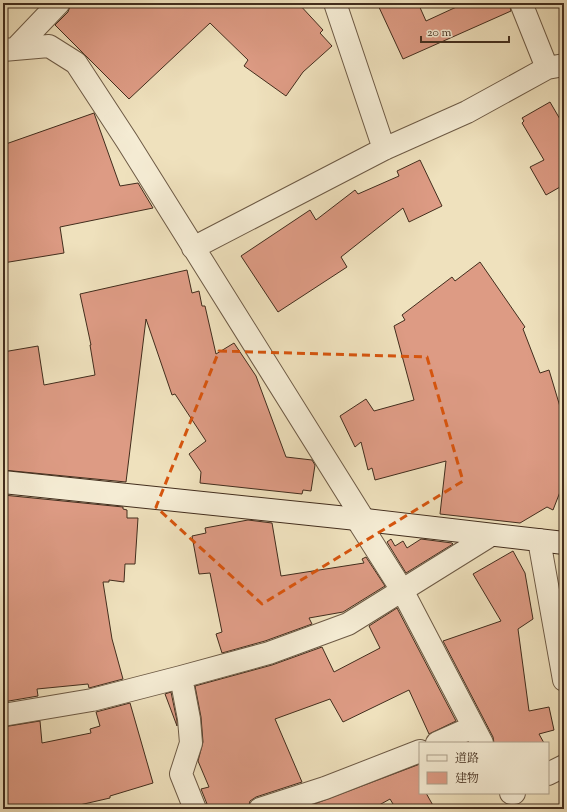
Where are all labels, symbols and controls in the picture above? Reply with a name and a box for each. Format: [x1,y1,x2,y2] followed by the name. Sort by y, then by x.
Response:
[421,18,509,44] scale bar
[427,24,452,42] text: 20 m
[419,742,549,794] legend
[455,750,479,768] text: 道路
[455,770,479,788] text: 建物

